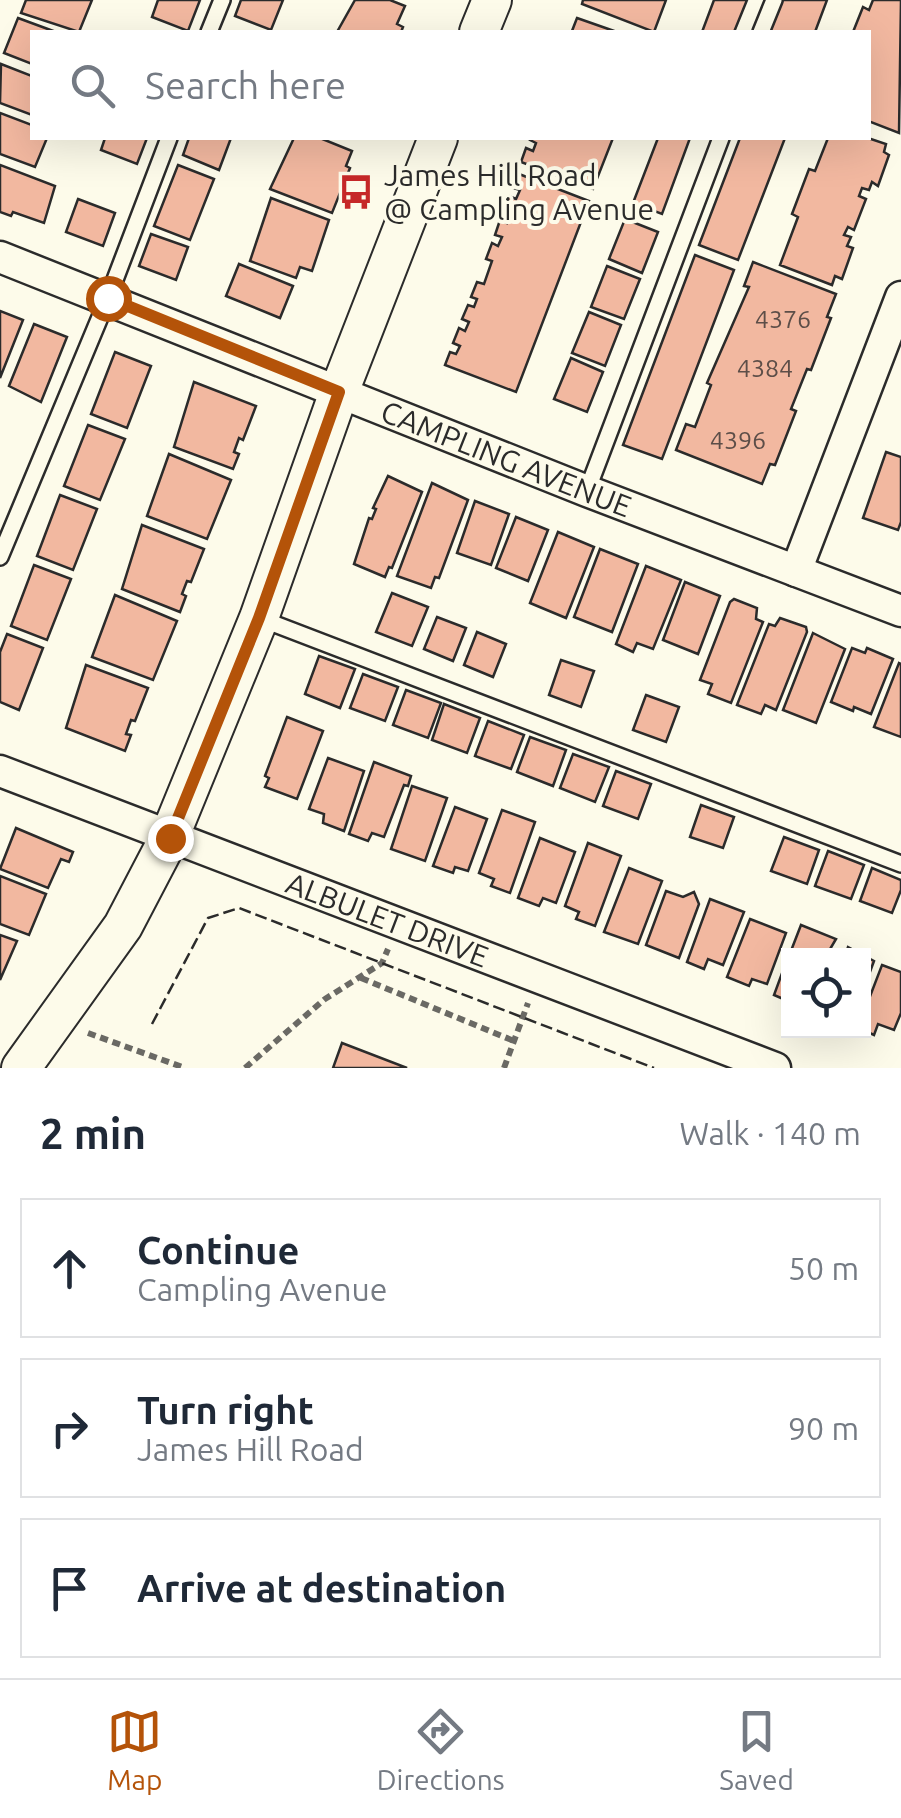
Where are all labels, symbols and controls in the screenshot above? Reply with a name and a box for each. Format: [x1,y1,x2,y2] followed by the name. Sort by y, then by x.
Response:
[30,30,871,140] search box
[65,58,120,113] icon: search
[145,64,346,106] text: Search here
[384,158,654,226] place label: James Hill Road @ Campling Avenue
[337,173,375,211] bus stop icon: James Hill Road @ Campling Avenue
[86,276,132,322] route start
[755,305,811,333] house number: 4376
[737,354,793,382] house number: 4384
[376,394,636,523] street label: CAMPLING AVENUE
[710,426,766,454] house number: 4396
[148,816,194,862] route end
[282,865,493,974] street label: ALBULET DRIVE
[781,948,871,1038] map controls
[781,948,871,1038] button: locate
[40,1110,146,1157] text: 2 min
[679,1115,861,1151] text: Walk · 140 m
[137,1229,299,1271] text: Continue
[42,1241,97,1296] icon: ahead
[788,1250,859,1286] text: 50 m
[137,1271,387,1307] text: Campling Avenue
[137,1389,314,1431] text: Turn right
[42,1401,97,1456] icon: right
[788,1410,859,1446] text: 90 m
[137,1431,364,1467] text: James Hill Road
[42,1561,97,1616] icon: arrive
[137,1567,506,1609] text: Arrive at destination
[107,1704,162,1795] tab: Map
[377,1704,505,1795] tab: Directions
[719,1704,794,1795] tab: Saved

